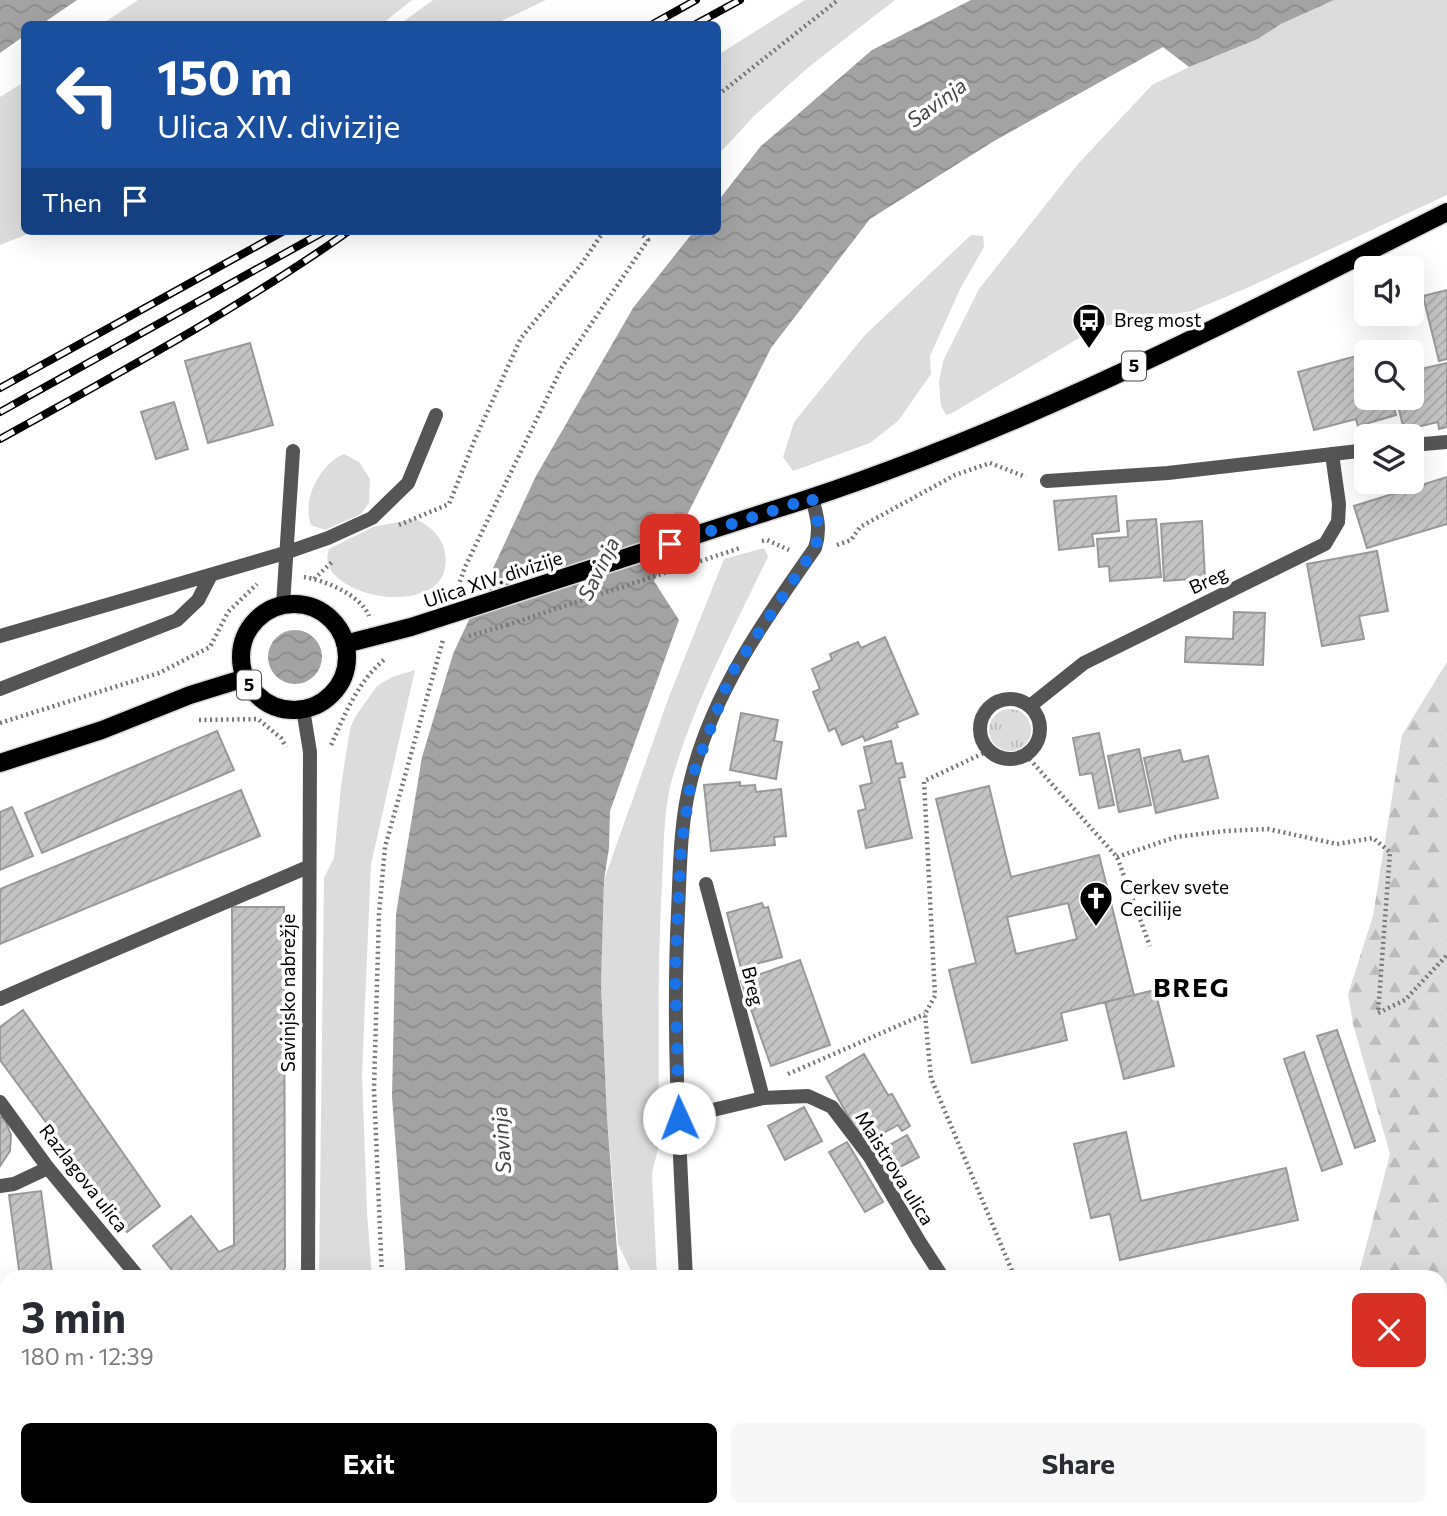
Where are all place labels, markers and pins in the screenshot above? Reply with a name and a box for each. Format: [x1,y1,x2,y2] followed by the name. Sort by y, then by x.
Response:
[1070,301,1108,350] bus stop icon: Breg most
[1114,308,1202,331] place label: Breg most
[640,514,700,574] pin
[1120,875,1229,920] place label: Cerkev svete Cecilije
[1077,879,1115,928] church icon: Cerkev svete Cecilije

